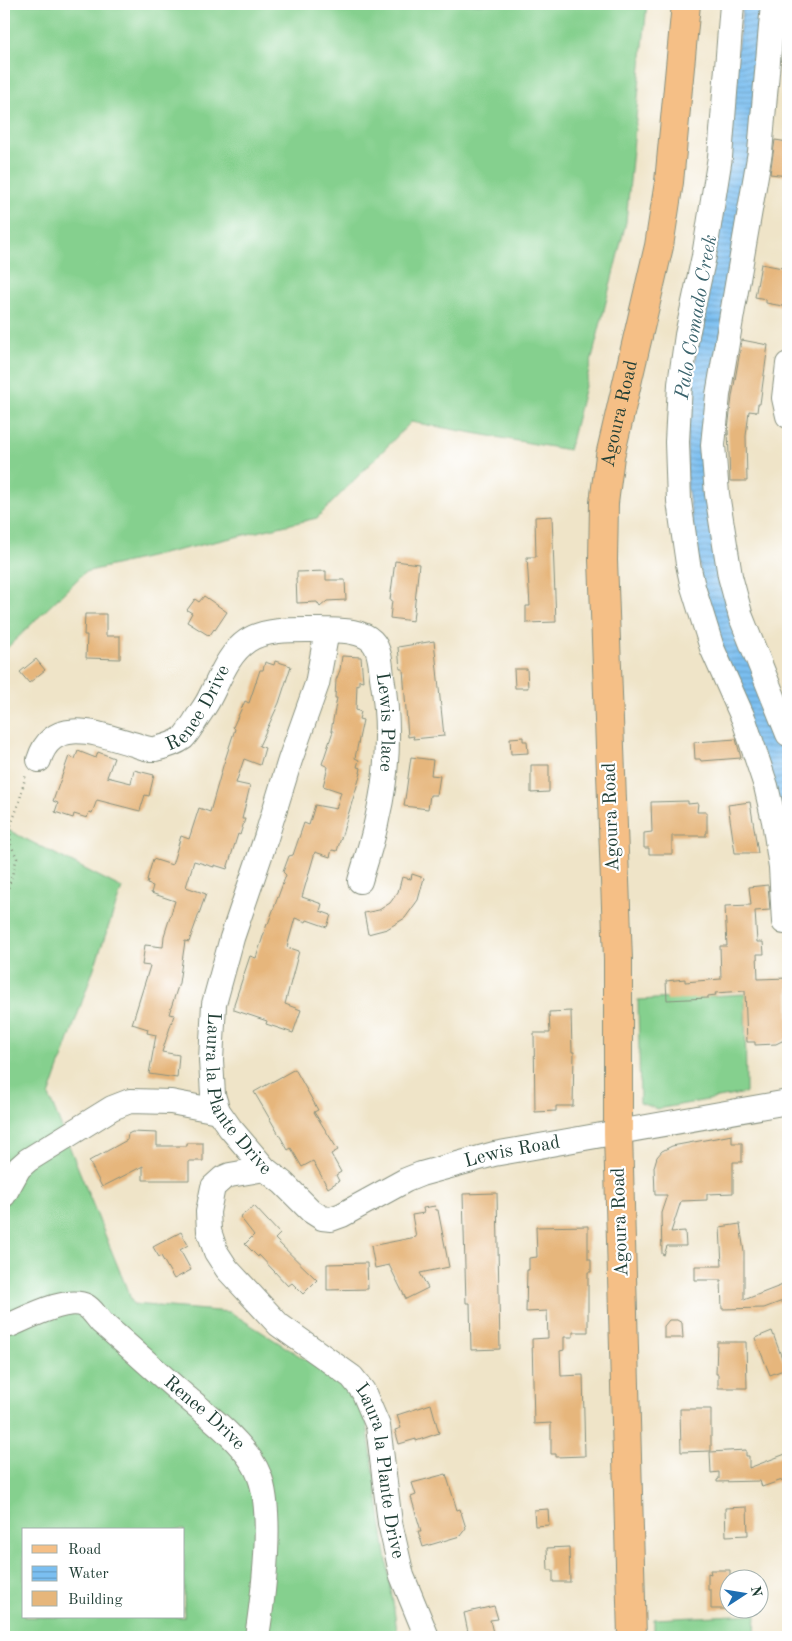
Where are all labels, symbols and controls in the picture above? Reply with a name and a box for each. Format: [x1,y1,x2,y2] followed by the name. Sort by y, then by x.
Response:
[673,233,721,402] water label: Palo Comado Creek
[599,359,641,469] street label: Agoura Road
[163,662,234,755] street label: Renee Drive
[372,671,396,773] street label: Lewis Place
[601,762,623,872] street label: Agoura Road
[201,1012,274,1179] street label: Laura la Plante Drive
[462,1133,562,1171] street label: Lewis Road
[610,1167,632,1277] street label: Agoura Road
[160,1373,248,1454] street label: Renee Drive
[351,1380,407,1560] street label: Laura la Plante Drive
[22,1528,185,1618] legend
[68,1543,102,1558] text: Road
[68,1567,109,1582] text: Water
[720,1568,770,1618] north arrow
[748,1585,764,1598] text: N
[68,1593,123,1608] text: Building

